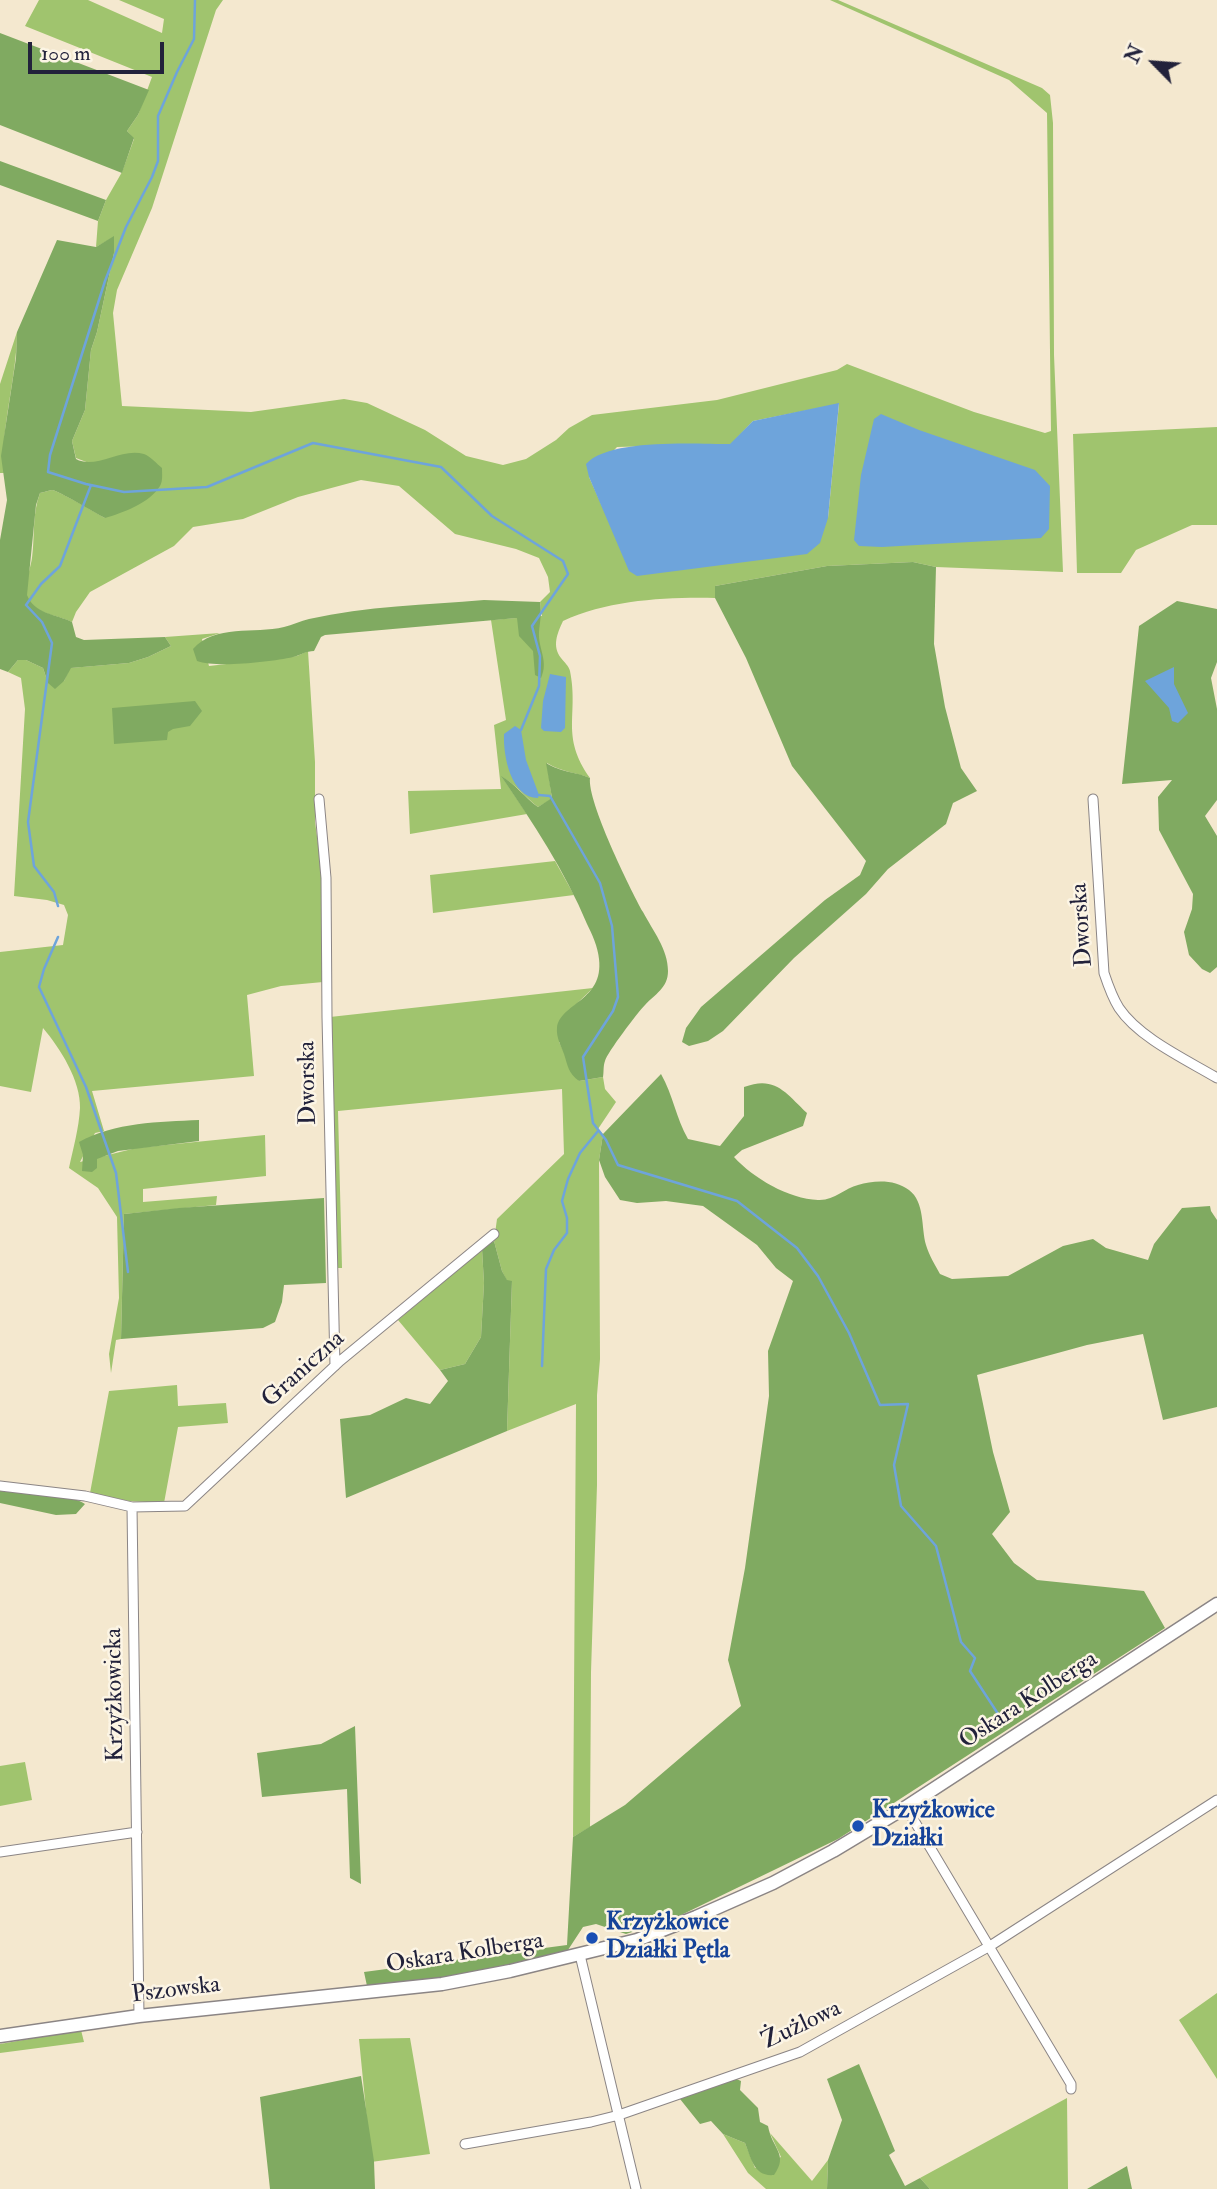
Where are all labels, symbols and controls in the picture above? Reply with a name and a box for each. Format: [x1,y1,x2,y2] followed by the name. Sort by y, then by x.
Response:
[32,28,168,72] scale bar
[1119,28,1189,98] north arrow
[41,40,91,67] text: 100 m
[1120,41,1149,67] text: N
[1066,882,1100,968] street label: Dworska
[294,1041,324,1125] street label: Dworska
[257,1325,351,1415] street label: Graniczna
[100,1628,132,1762] street label: Krzyżkowicka
[955,1646,1103,1756] street label: Oskara Kolberga
[872,1798,995,1854] place label: Krzyżkowice Działki
[850,1818,866,1834] marker: Krzyżkowice Działki
[606,1910,730,1966] place label: Krzyżkowice Działki Pętla
[384,1927,546,1981] street label: Oskara Kolberga
[584,1930,600,1946] marker: Krzyżkowice Działki Pętla
[130,1971,222,2011] street label: Pszowska
[758,1995,846,2057] street label: Żużlowa

